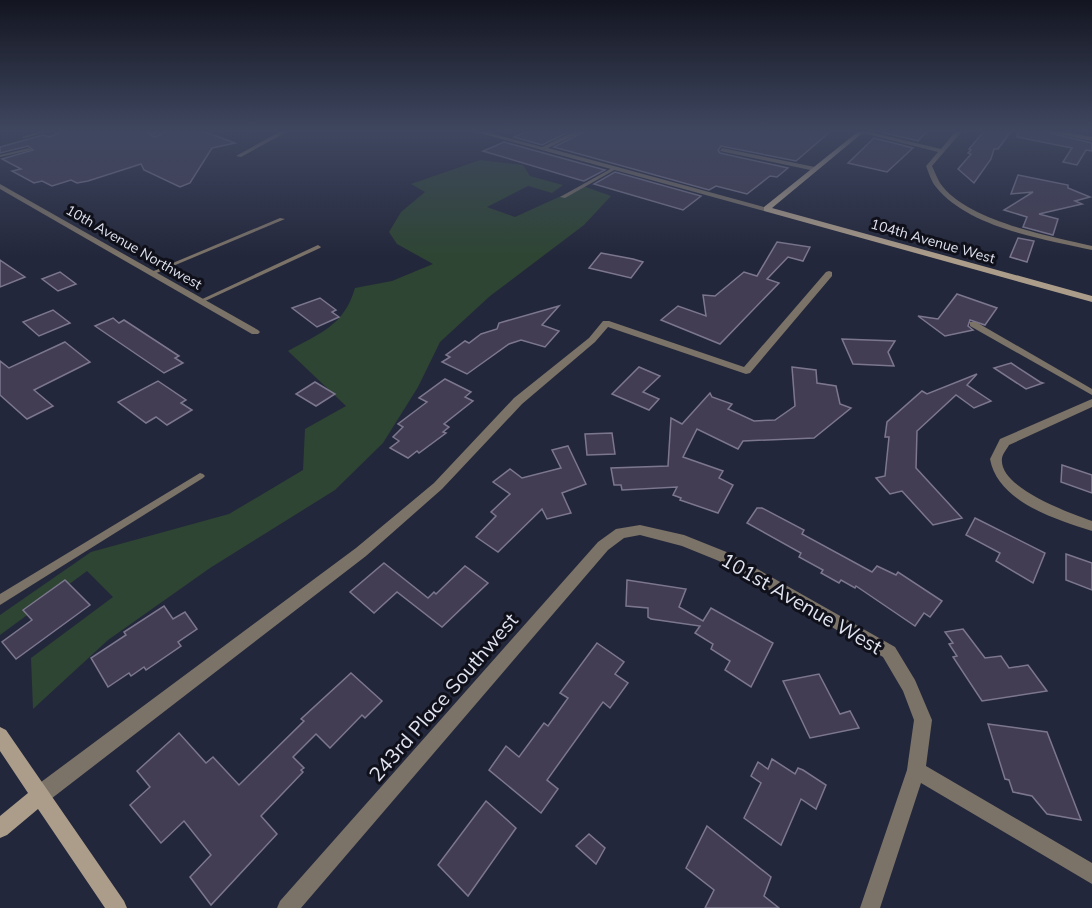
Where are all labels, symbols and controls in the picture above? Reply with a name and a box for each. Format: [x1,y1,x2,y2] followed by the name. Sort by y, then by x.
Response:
[63,201,205,293] street label: 10th Avenue Northwest
[869,215,997,267] street label: 104th Avenue West
[717,547,887,659] street label: 101st Avenue West
[363,608,523,786] street label: 243rd Place Southwest

